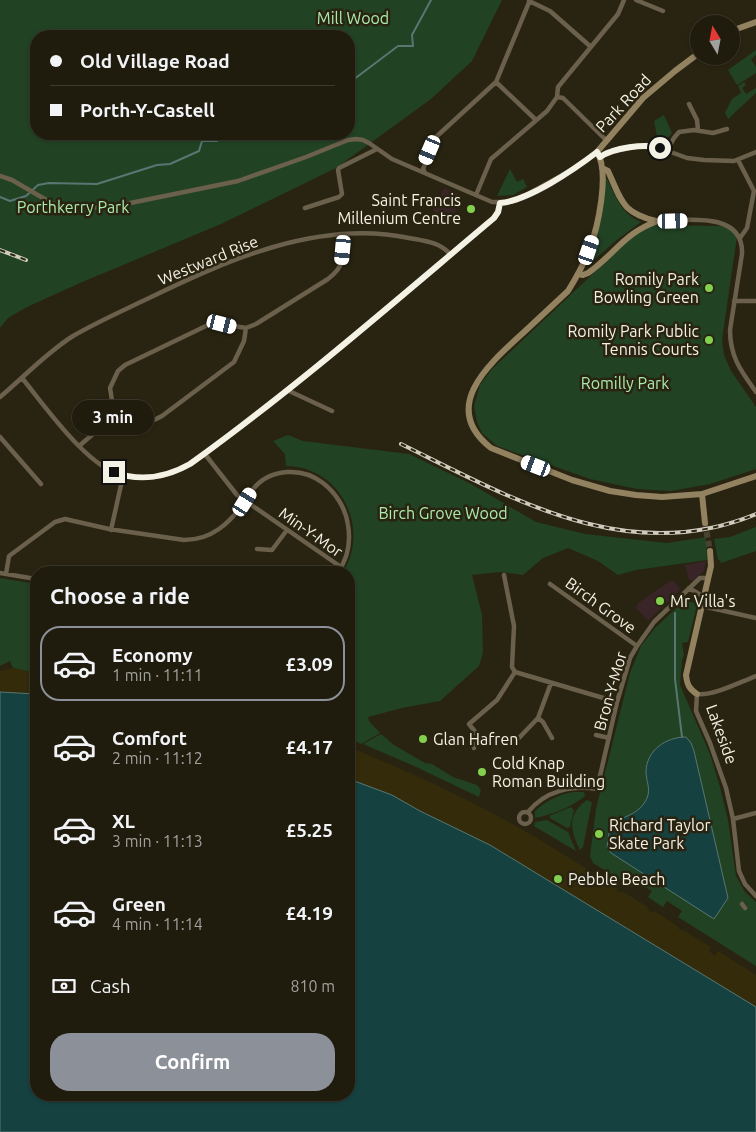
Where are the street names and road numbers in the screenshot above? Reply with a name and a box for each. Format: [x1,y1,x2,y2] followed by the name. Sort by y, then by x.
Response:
[592,70,654,136] street label: Park Road
[155,232,261,288] street label: Westward Rise
[276,504,346,560] street label: Min-Y-Mor
[562,573,640,637] street label: Birch Grove
[590,649,630,733] street label: Bron-Y-Mor
[703,702,741,766] street label: Lakeside

